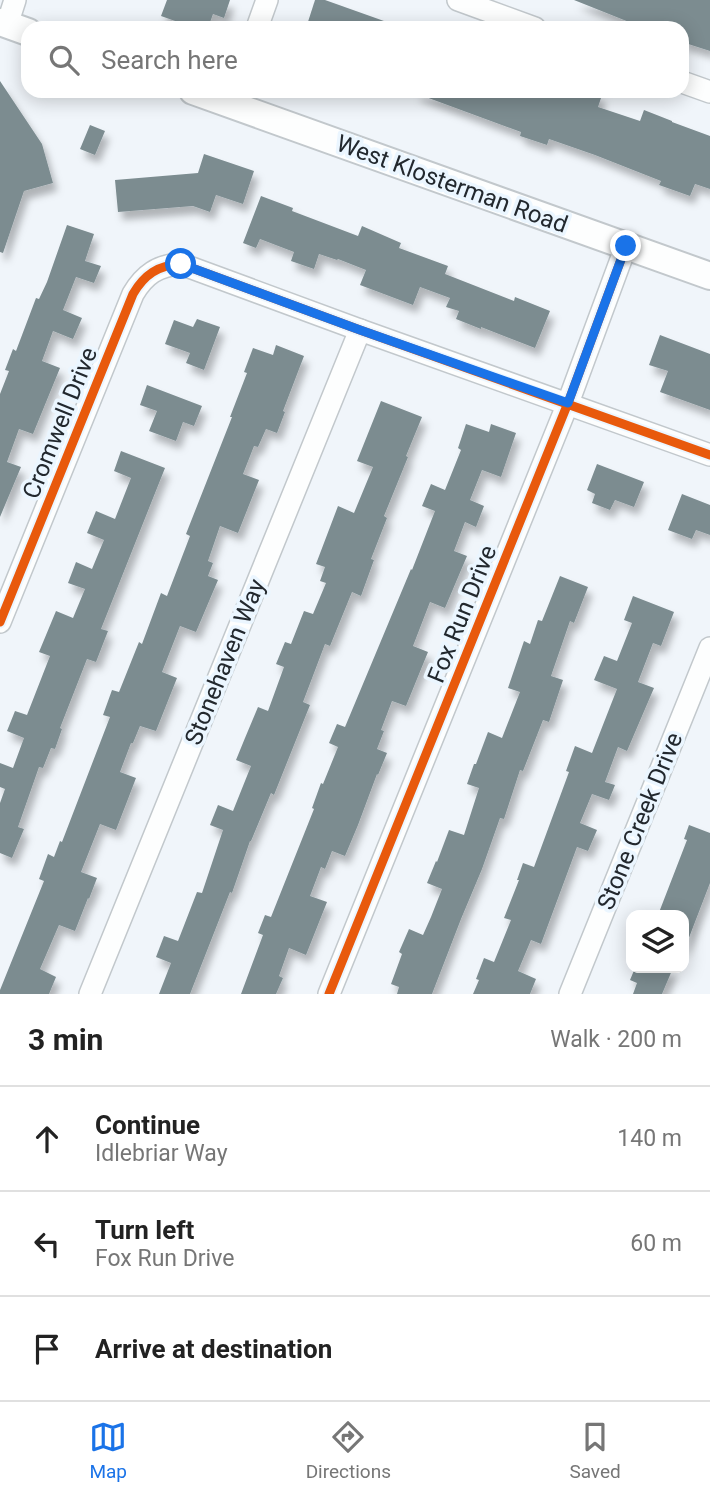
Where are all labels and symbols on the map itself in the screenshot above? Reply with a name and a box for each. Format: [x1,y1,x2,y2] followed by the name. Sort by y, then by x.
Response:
[333,129,571,239] street label: West Klosterman Road
[610,230,641,261] route end
[165,248,196,279] route start
[17,343,103,503] street label: Cromwell Drive
[422,541,502,687] street label: Fox Run Drive
[179,574,271,749] street label: Stonehaven Way
[592,728,688,914] street label: Stone Creek Drive

